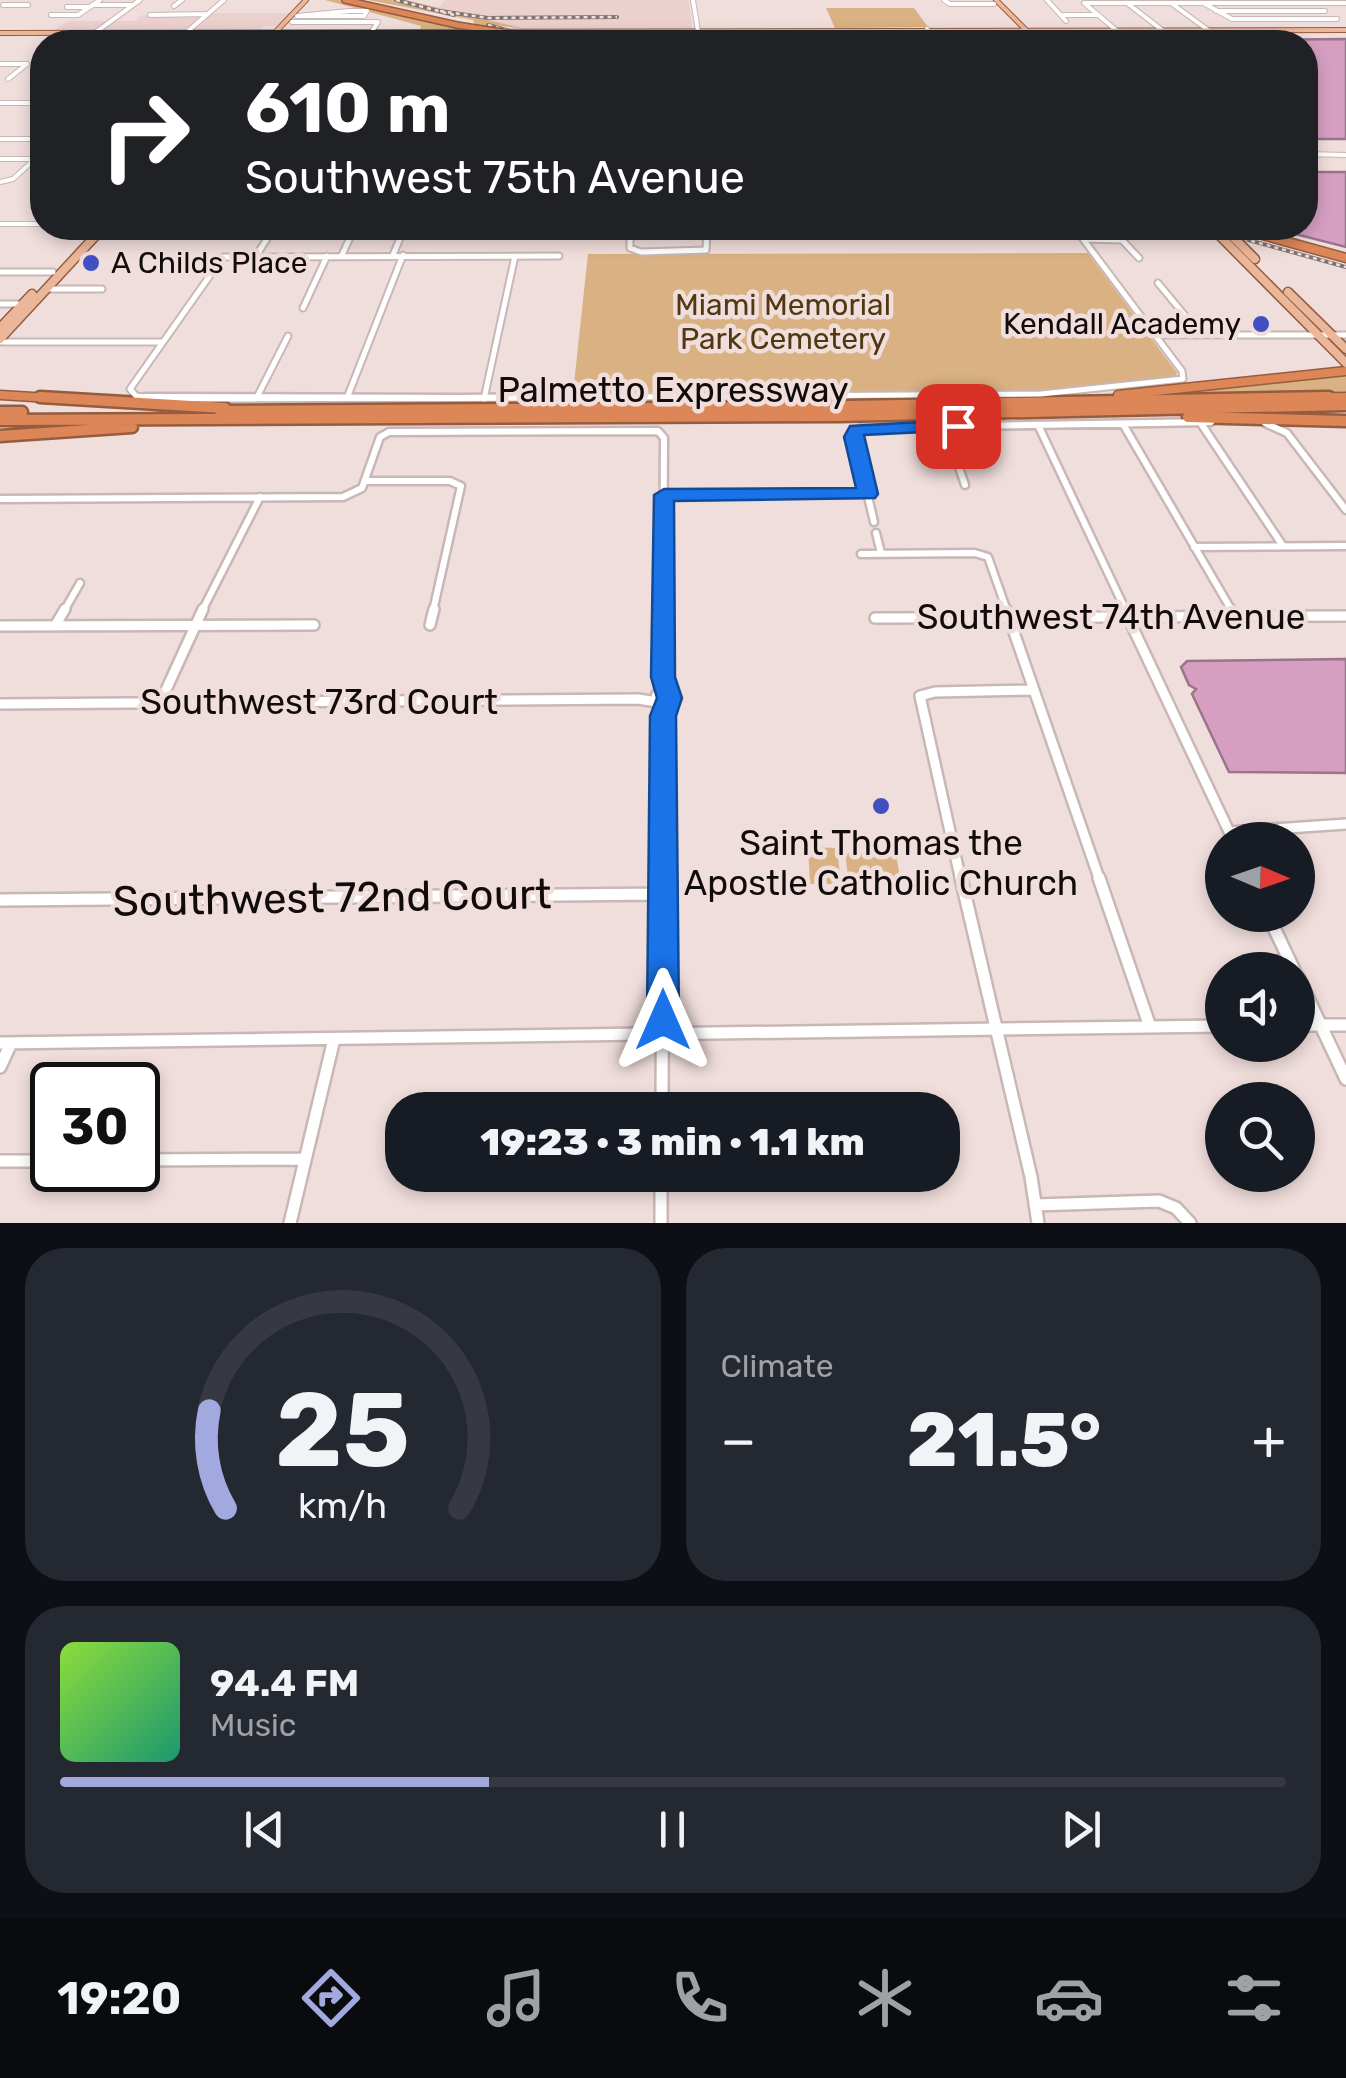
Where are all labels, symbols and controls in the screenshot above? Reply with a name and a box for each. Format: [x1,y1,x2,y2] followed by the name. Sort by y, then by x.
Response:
[245,67,451,150] text: 610 m
[80,70,210,200] icon: right
[245,151,745,204] text: Southwest 75th Avenue
[111,245,307,281] place label: A Childs Place
[80,252,102,274] marker: A Childs Place
[675,287,891,357] park label: Miami Memorial Park Cemetery
[1003,306,1241,342] place label: Kendall Academy
[1250,313,1272,335] marker: Kendall Academy
[497,369,849,411] street label: Palmetto Expressway
[916,384,1001,469] pin
[931,399,986,454] icon: arrive
[917,596,1305,638] street label: Southwest 74th Avenue
[140,681,498,723] street label: Southwest 73rd Court
[870,795,892,817] marker: Saint Thomas the Apostle Catholic Church
[684,822,1078,904] place label: Saint Thomas the Apostle Catholic Church
[1205,822,1315,932] north arrow
[1205,822,1315,1192] map controls
[112,869,552,927] street label: Southwest 72nd Court
[1205,952,1315,1062] button: sound
[611,968,715,1072] position arrow
[30,1062,160,1192] speed limit sign: 30
[1205,1082,1315,1192] button: search
[480,1119,865,1165] text: 19:23 · 3 min · 1.1 km
[721,1347,834,1385] text: Climate
[275,1369,410,1492] text: 25
[907,1396,1101,1485] text: 21.5°
[721,1408,756,1473] text: −
[1252,1408,1286,1473] text: +
[298,1485,387,1527] text: km/h
[210,1660,359,1706] text: 94.4 FM
[210,1706,296,1744] text: Music
[237,1802,292,1857] icon: previous
[645,1802,700,1857] icon: pause
[1054,1802,1109,1857] icon: next
[296,1963,366,2033] icon: directions
[481,1963,551,2033] icon: music
[665,1963,735,2033] icon: phone
[850,1963,920,2033] icon: climate
[1034,1963,1104,2033] icon: car
[1219,1963,1289,2033] icon: filters
[57,1972,181,2025] text: 19:20

